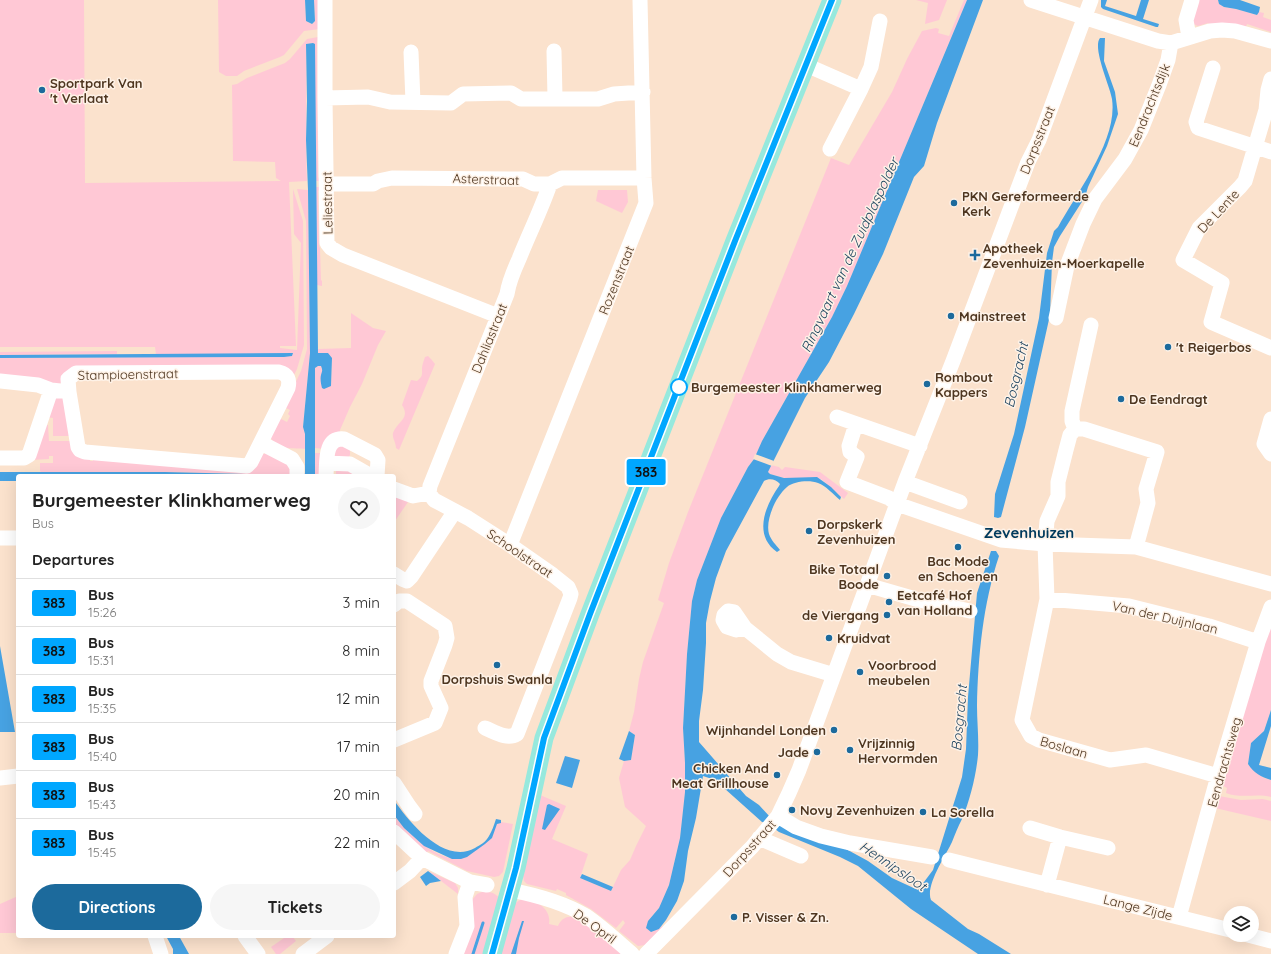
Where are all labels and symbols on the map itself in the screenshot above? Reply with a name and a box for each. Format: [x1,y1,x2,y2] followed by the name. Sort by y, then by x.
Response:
[1125,61,1173,149] street label: Eendrachtsdijk
[50,75,143,106] place label: Sportpark Van 't Verlaat
[37,85,47,95] marker: Sportpark Van 't Verlaat
[1016,104,1058,176] street label: Dorpsstraat
[797,153,904,355] water label: Ringvaart van de Zuidplaspolder
[452,170,520,188] street label: Asterstraat
[318,171,336,235] street label: Leliestraat
[1194,186,1242,236] street label: De Lente
[962,188,1089,219] place label: PKN Gereformeerde Kerk
[949,198,959,208] marker: PKN Gereformeerde Kerk
[983,240,1145,271] place label: Apotheek Zevenhuizen-Moerkapelle
[595,243,637,317] street label: Rozenstraat
[970,250,980,260] marker: Apotheek Zevenhuizen-Moerkapelle
[468,301,510,375] street label: Dahliastraat
[959,308,1026,324] place label: Mainstreet
[946,311,956,321] marker: Mainstreet
[1000,338,1033,409] water label: Bosgracht
[1176,339,1251,355] place label: 't Reigerbos
[1163,342,1173,352] marker: 't Reigerbos
[78,365,178,383] street label: Stampioenstraat
[935,369,993,400] place label: Rombout Kappers
[670,378,688,396] marker: Burgemeester Klinkhamerweg
[691,379,882,395] place label: Burgemeester Klinkhamerweg
[922,379,932,389] marker: Rombout Kappers
[1129,391,1208,407] place label: De Eendragt
[1116,394,1126,404] marker: De Eendragt
[623,459,669,485] line badge: 383
[817,516,896,547] place label: Dorpskerk Zevenhuizen
[984,523,1074,542] district label: Zevenhuizen
[484,525,556,581] street label: Schoolstraat
[804,526,814,536] marker: Dorpskerk Zevenhuizen
[953,542,963,552] marker: Bac Mode en Schoenen
[918,553,998,584] place label: Bac Mode en Schoenen
[809,561,879,592] place label: Bike Totaal Boode
[882,571,892,581] marker: Bike Totaal Boode
[897,587,972,618] place label: Eetcafé Hof van Holland
[884,597,894,607] marker: Eetcafé Hof van Holland
[1111,597,1219,637] street label: Van der Duijnlaan
[802,607,879,623] place label: de Viergang
[882,610,892,620] marker: de Viergang
[837,630,891,646] place label: Kruidvat
[824,633,834,643] marker: Kruidvat
[868,657,936,688] place label: Voorbrood meubelen
[492,660,502,670] marker: Dorpshuis Swanla
[855,667,865,677] marker: Voorbrood meubelen
[441,671,553,687] place label: Dorpshuis Swanla
[947,682,971,752] water label: Bosgracht
[1204,715,1244,809] street label: Eendrachtsweg
[706,722,826,738] place label: Wijnhandel Londen
[829,725,839,735] marker: Wijnhandel Londen
[1038,733,1090,761] street label: Boslaan
[858,735,938,766] place label: Vrijzinnig Hervormden
[778,744,809,760] place label: Jade
[845,745,855,755] marker: Vrijzinnig Hervormden
[812,747,822,757] marker: Jade
[671,760,769,791] place label: Chicken And Meat Grillhouse
[772,770,782,780] marker: Chicken And Meat Grillhouse
[800,802,915,818] place label: Novy Zevenhuizen
[931,804,994,820] place label: La Sorella
[787,805,797,815] marker: Novy Zevenhuizen
[918,807,928,817] marker: La Sorella
[719,816,779,880] street label: Dorpsstraat
[856,837,932,896] water label: Hennipsloot
[1102,891,1174,923] street label: Lange Zijde
[570,905,620,947] street label: De Opril
[742,909,829,925] place label: P. Visser & Zn.
[729,912,739,922] marker: P. Visser & Zn.

